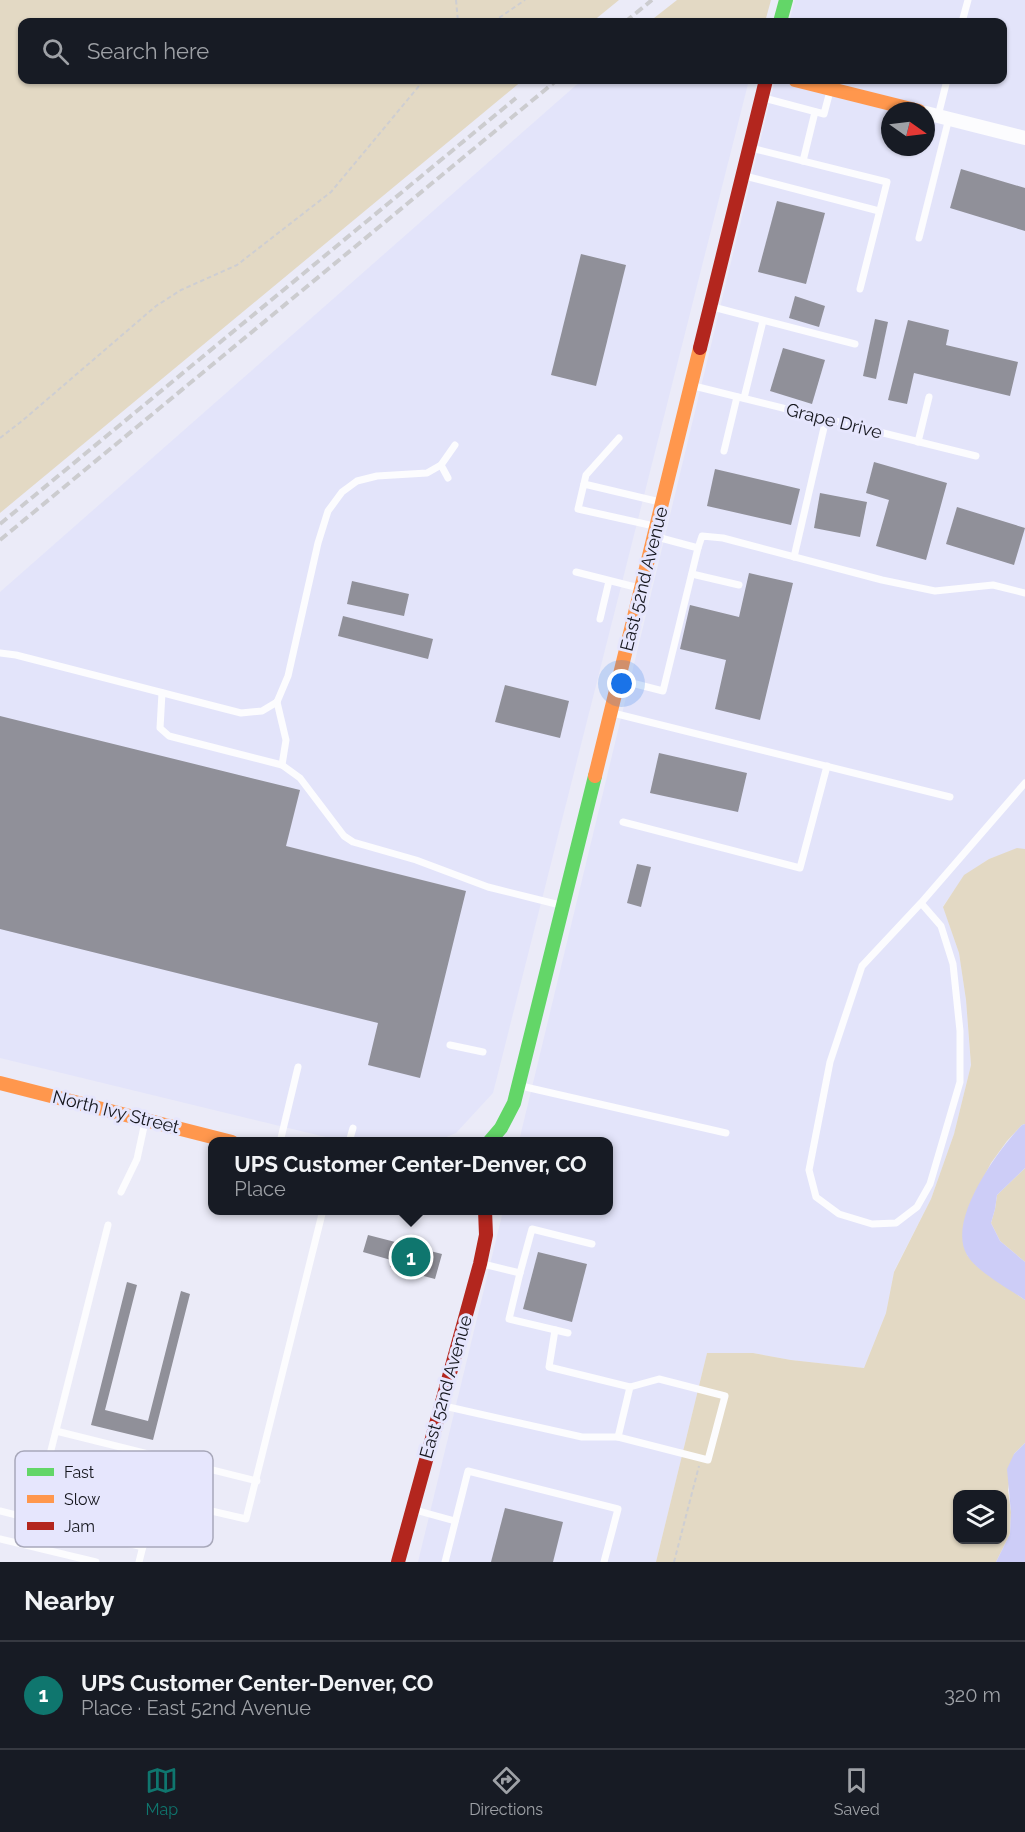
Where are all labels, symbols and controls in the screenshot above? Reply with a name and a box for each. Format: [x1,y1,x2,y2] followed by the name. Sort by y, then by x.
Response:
[18,18,1007,84] search box
[39,35,72,68] icon: search
[87,38,209,64] text: Search here
[881,102,935,156] north arrow
[784,398,885,443] street label: Grape Drive
[615,504,672,653] street label: East 52nd Avenue
[607,669,636,698] your location
[51,1086,182,1137] street label: North Ivy Street
[208,1137,613,1215] popup
[234,1151,587,1177] text: UPS Customer Center-Denver, CO
[234,1177,286,1201] text: Place
[392,1234,430,1280] pin: 1
[415,1312,476,1461] street label: East 52nd Avenue
[15,1451,213,1547] legend
[64,1463,95,1482] text: Fast
[64,1490,100,1509] text: Slow
[953,1490,1007,1544] map controls
[953,1490,1007,1544] button: layers
[64,1517,95,1536] text: Jam
[24,1586,114,1616] text: Nearby
[81,1670,433,1696] text: UPS Customer Center-Denver, CO
[39,1683,48,1707] text: 1
[944,1683,1001,1707] text: 320 m
[81,1696,311,1720] text: Place · East 52nd Avenue
[145,1764,178,1819] tab: Map
[469,1764,543,1819] tab: Directions
[834,1764,880,1819] tab: Saved

